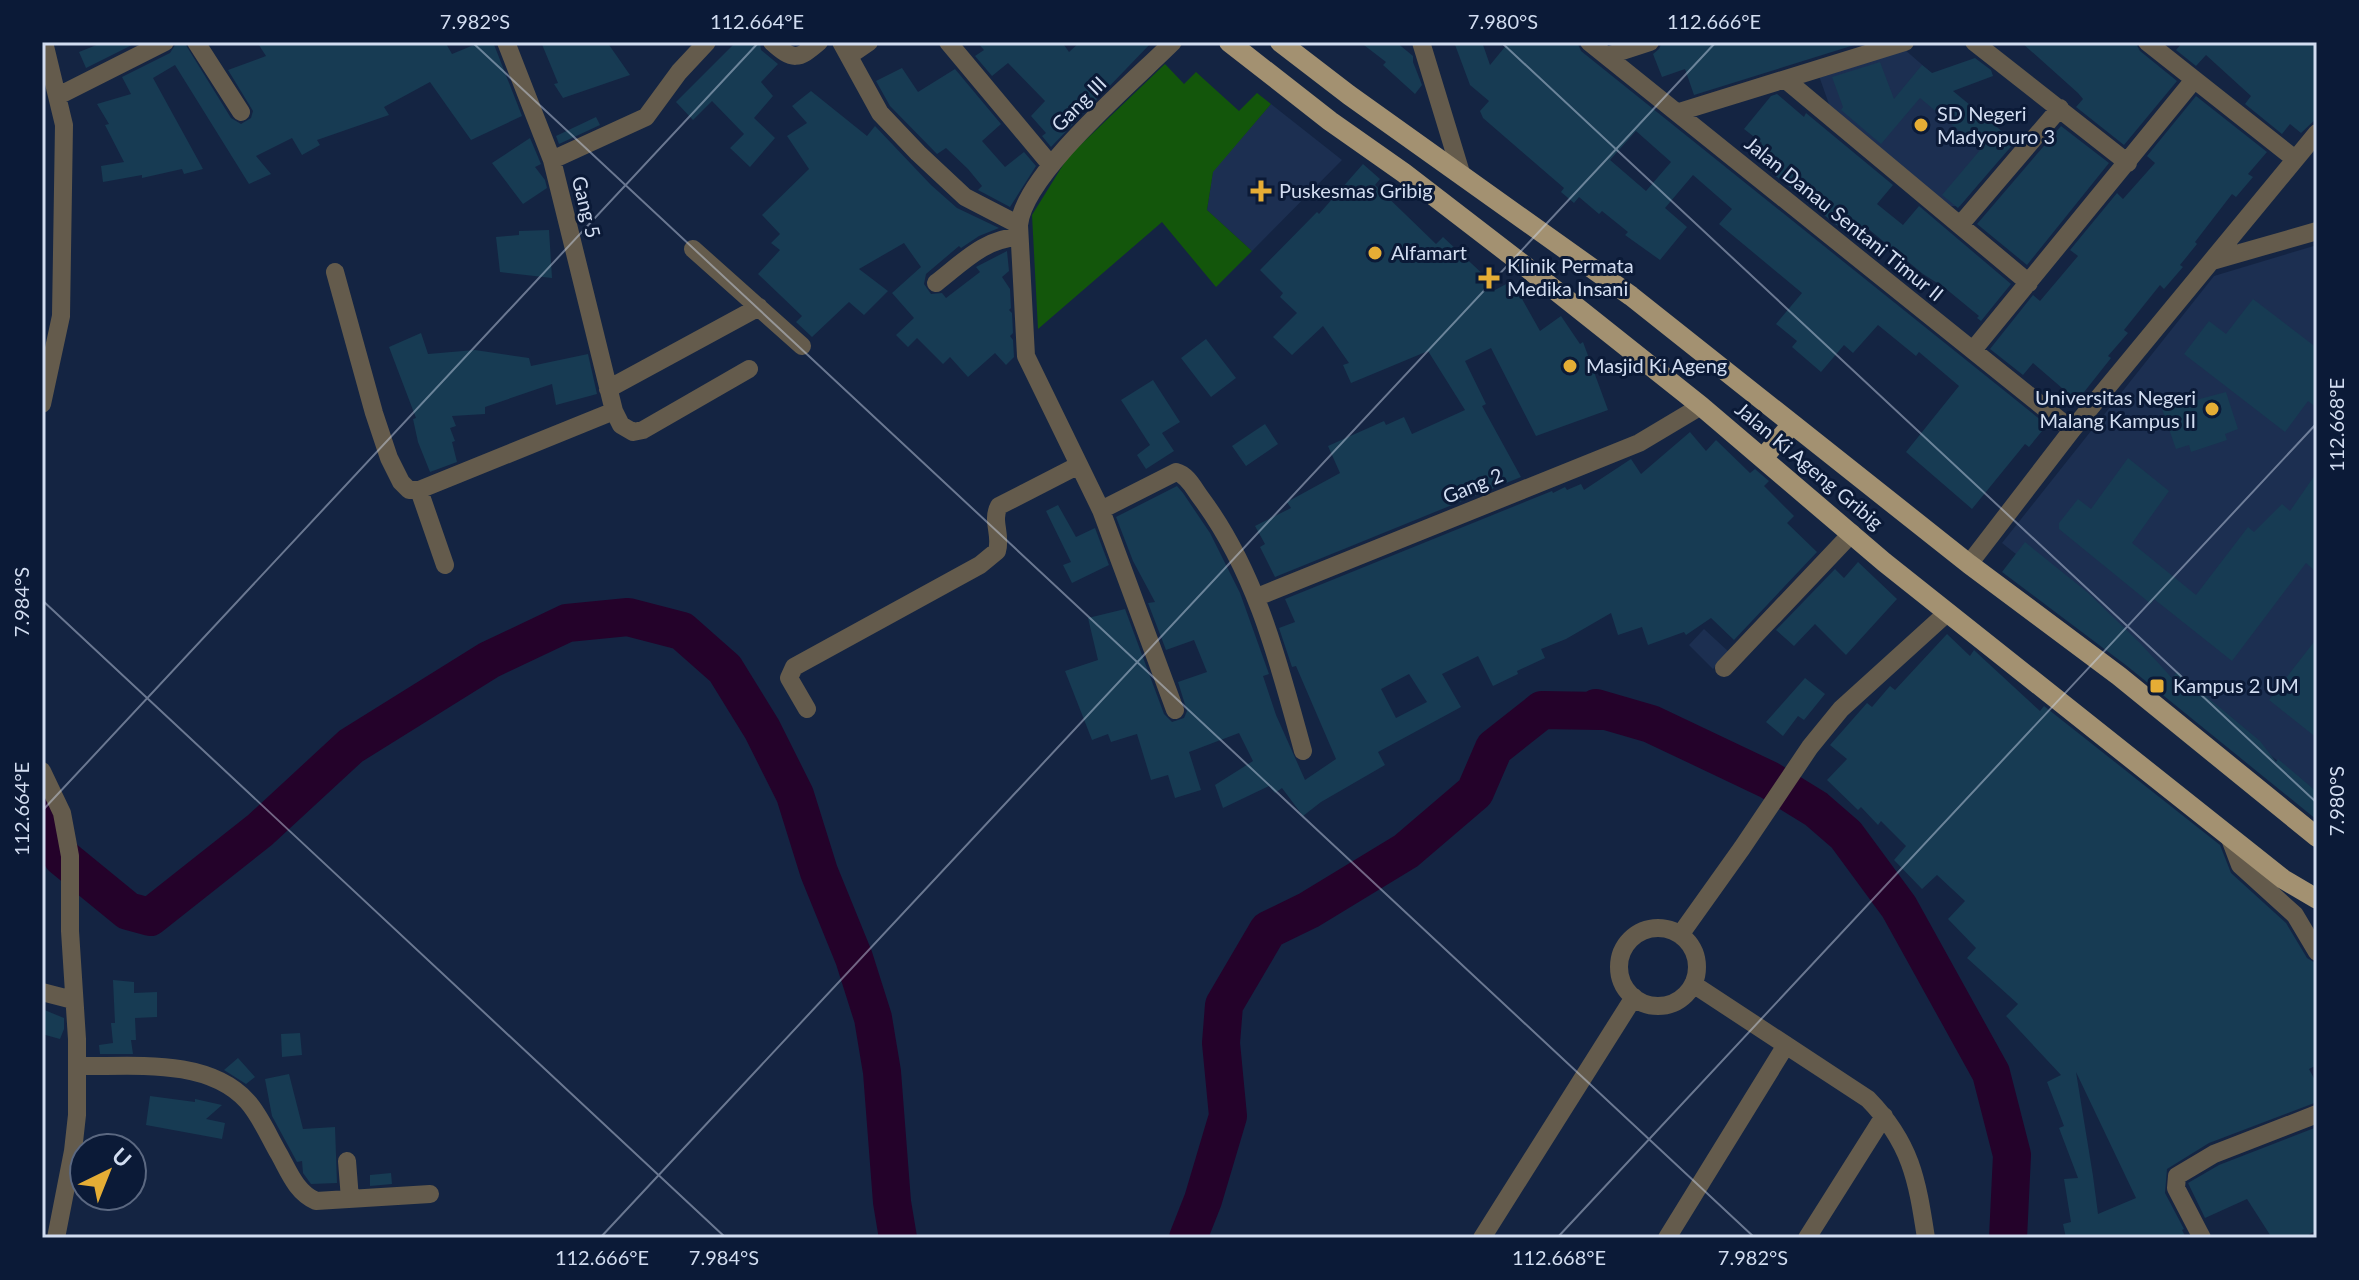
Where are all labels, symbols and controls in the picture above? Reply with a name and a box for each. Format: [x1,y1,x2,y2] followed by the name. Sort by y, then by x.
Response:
[440,9,510,33] text: 7.982°S
[710,9,804,33] text: 112.664°E
[1468,9,1538,33] text: 7.980°S
[1667,9,1761,33] text: 112.666°E
[1046,71,1111,136] street label: Gang III
[1937,101,2055,148] place label: SD Negeri Madyopuro 3
[1912,116,1930,134] marker: SD Negeri Madyopuro 3
[1741,131,1949,306] street label: Jalan Danau Sentani Timur II
[568,173,606,240] street label: Gang 5
[1279,178,1433,202] place label: Puskesmas Gribig
[1250,180,1272,202] marker: Puskesmas Gribig
[1391,240,1467,264] place label: Alfamart
[1366,244,1384,262] marker: Alfamart
[1507,253,1634,300] place label: Klinik Permata Medika Insani
[1478,267,1500,289] marker: Klinik Permata Medika Insani
[1586,353,1727,377] place label: Masjid Ki Ageng
[1561,357,1579,375] marker: Masjid Ki Ageng
[2324,378,2348,472] text: 112.668°E
[2035,385,2196,432] place label: Universitas Negeri Malang Kampus II
[1731,396,1888,534] street label: Jalan Ki Ageng Gribig
[2203,400,2221,418] marker: Universitas Negeri Malang Kampus II
[1439,462,1506,508] street label: Gang 2
[9,567,33,637] text: 7.984°S
[2173,673,2299,697] place label: Kampus 2 UM
[2148,677,2166,695] marker: Kampus 2 UM
[9,762,33,856] text: 112.664°E
[2324,766,2348,836] text: 7.980°S
[68,1132,148,1212] north arrow
[107,1142,137,1172] text: U
[555,1245,649,1269] text: 112.666°E
[689,1245,759,1269] text: 7.984°S
[1512,1245,1606,1269] text: 112.668°E
[1718,1245,1788,1269] text: 7.982°S

